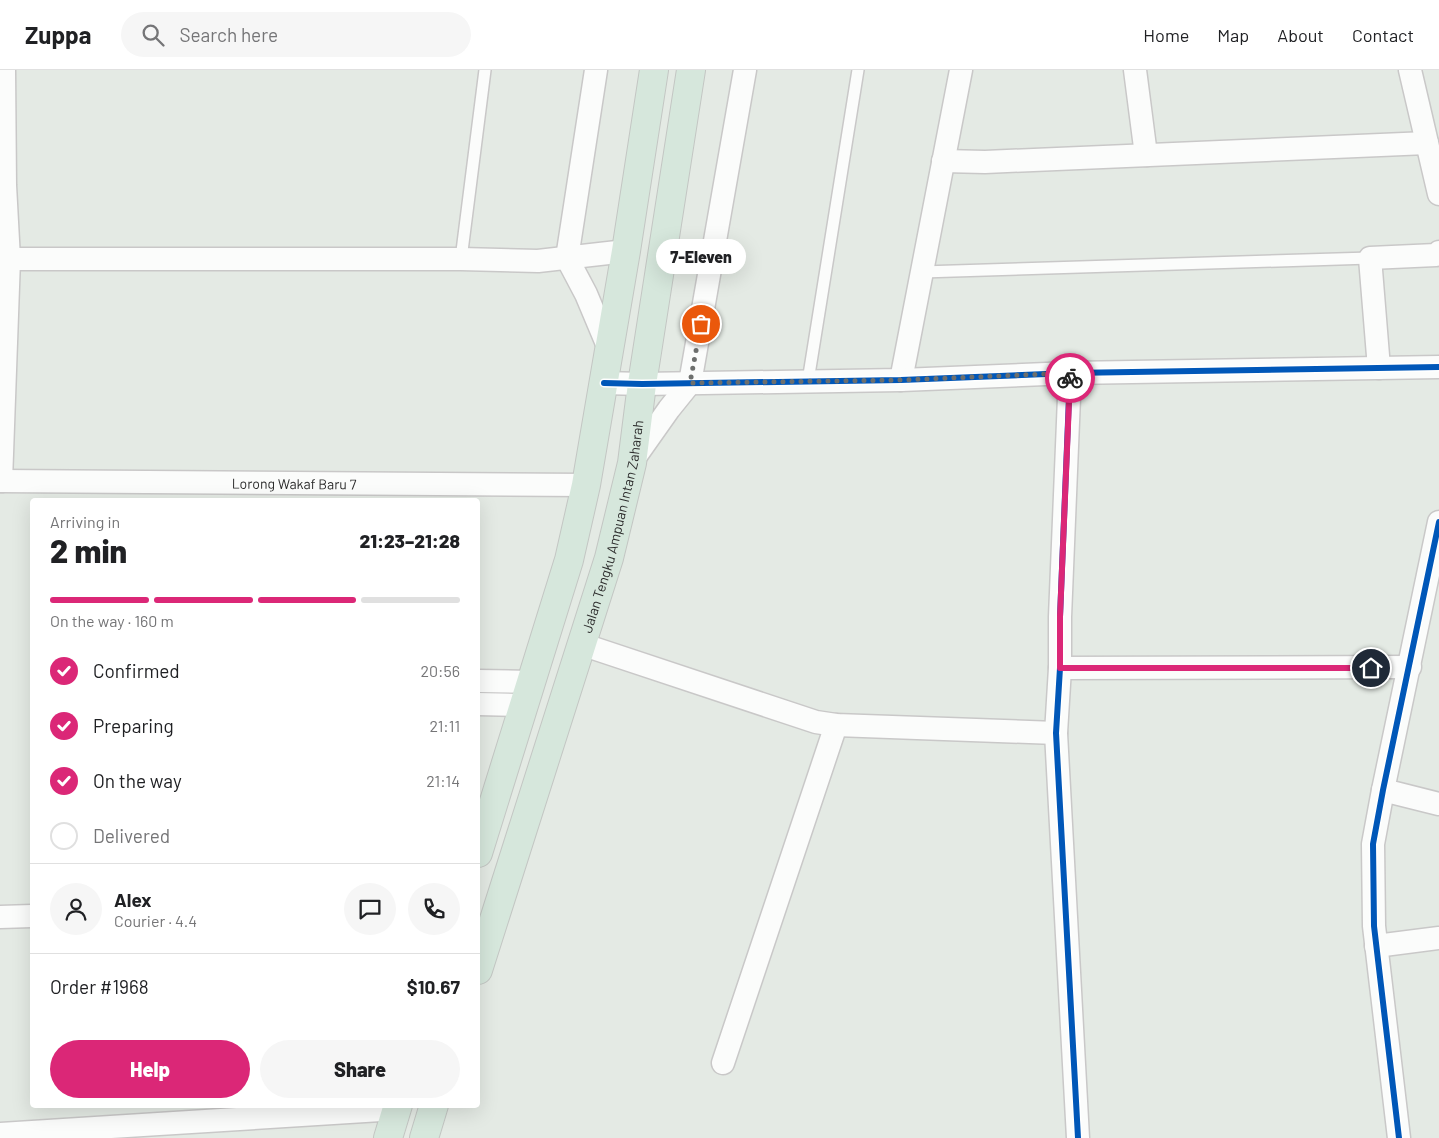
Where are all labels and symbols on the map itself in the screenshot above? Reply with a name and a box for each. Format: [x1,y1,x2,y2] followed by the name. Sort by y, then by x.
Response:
[656,239,746,274] callout: 7-Eleven
[680,303,722,345] pin
[1045,353,1095,403] courier
[577,419,646,635] street label: Jalan Tengku Ampuan Intan Zaharah
[232,474,357,492] street label: Lorong Wakaf Baru 7
[1350,647,1392,689] pin

